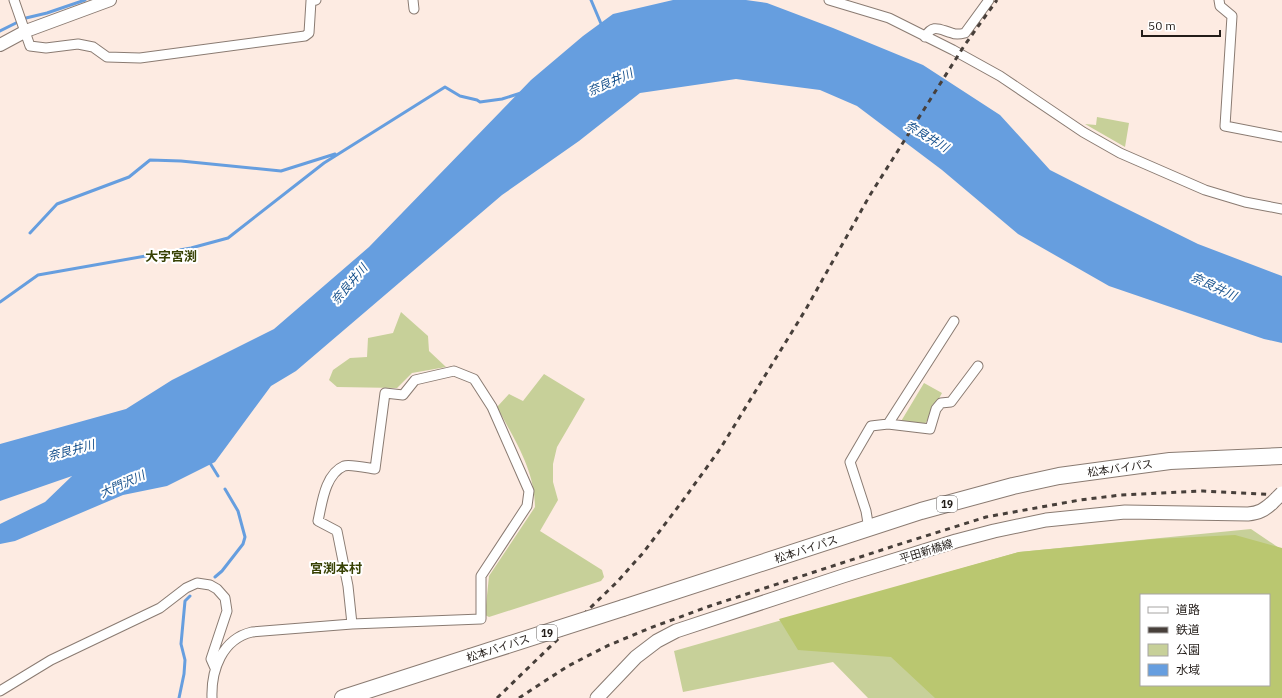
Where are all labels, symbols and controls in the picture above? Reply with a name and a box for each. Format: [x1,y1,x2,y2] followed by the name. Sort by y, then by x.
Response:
[1142,12,1220,38] scale bar
[1148,18,1176,33] text: 50 m
[585,65,637,99] water label: 奈良井川
[903,117,953,156] water label: 奈良井川
[145,248,197,265] district label: 大字宮渕
[328,259,371,307] water label: 奈良井川
[1189,269,1241,304] water label: 奈良井川
[46,436,98,463] water label: 奈良井川
[1086,456,1154,480] street label: 松本バイパス
[97,467,149,501] water label: 大門沢川
[937,496,957,512] road number: 19
[773,532,839,566] street label: 松本バイパス
[898,536,954,566] street label: 平田新橋線
[310,560,362,577] district label: 宮渕本村
[1140,594,1270,686] legend
[1176,602,1200,617] text: 道路
[1176,622,1200,637] text: 鉄道
[537,625,557,641] road number: 19
[465,631,531,665] street label: 松本バイパス
[1176,642,1200,657] text: 公園
[1176,662,1200,677] text: 水域

